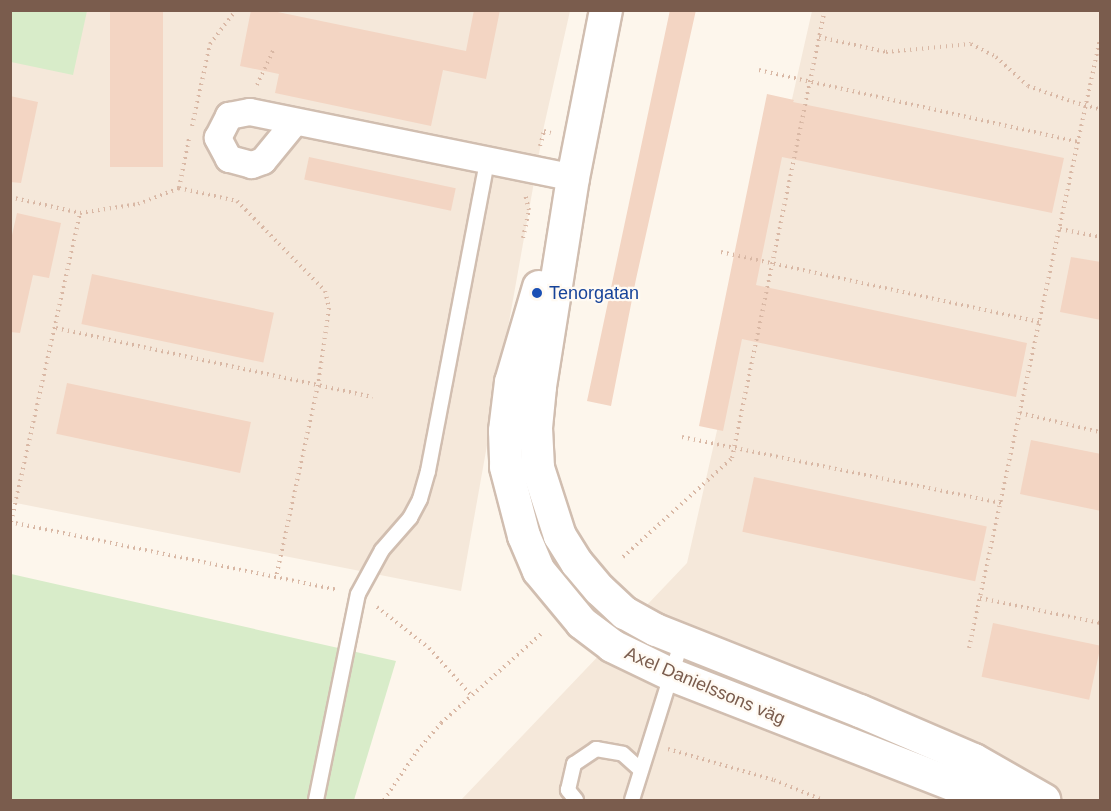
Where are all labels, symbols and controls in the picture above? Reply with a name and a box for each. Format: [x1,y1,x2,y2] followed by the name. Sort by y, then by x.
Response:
[549,282,639,304] place label: Tenorgatan
[530,286,544,300] marker: Tenorgatan
[622,642,788,730] street label: Axel Danielssons väg

